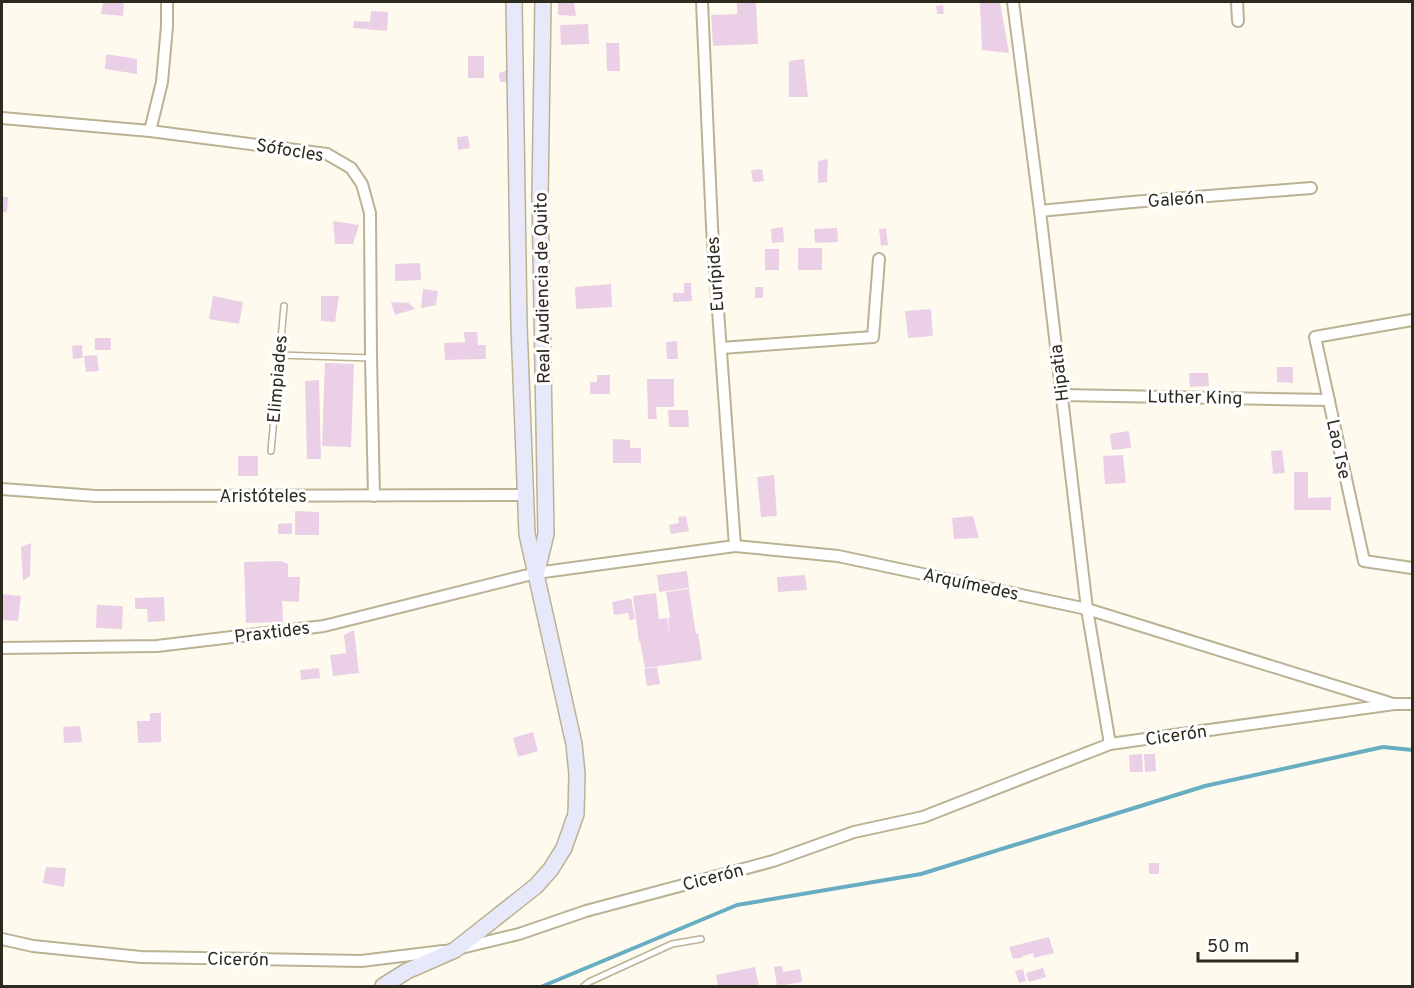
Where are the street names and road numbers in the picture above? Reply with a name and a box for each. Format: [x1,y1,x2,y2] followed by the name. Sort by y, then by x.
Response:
[254,135,325,168] street label: Sófocles
[1147,187,1205,214] street label: Galeón
[530,192,557,384] street label: Real Audiencia de Quito
[702,235,731,312] street label: Eurípides
[263,334,294,424] street label: Elimpiades
[1046,343,1075,403] street label: Hipatia
[1147,386,1243,411] street label: Luther King
[1320,417,1355,481] street label: Lao Tse
[219,486,307,509] street label: Aristóteles
[921,564,1021,607] street label: Arquímedes
[233,617,311,650] street label: Praxtides
[1144,721,1208,752] street label: Cicerón
[680,859,746,898] street label: Cicerón
[207,948,269,973] street label: Cicerón

